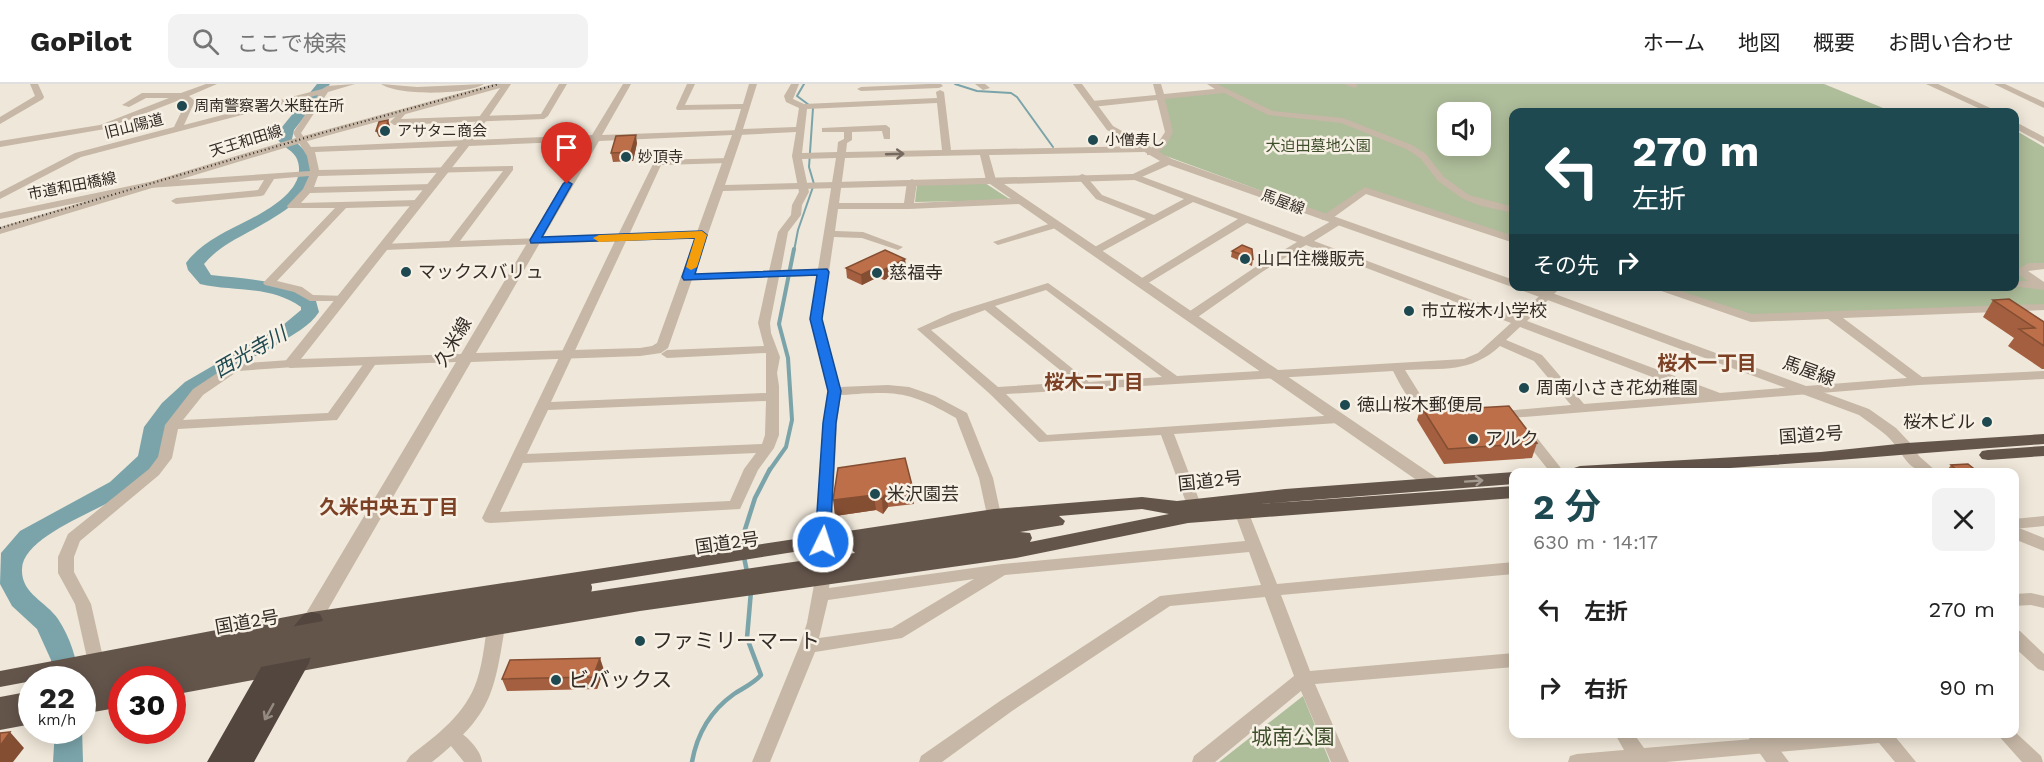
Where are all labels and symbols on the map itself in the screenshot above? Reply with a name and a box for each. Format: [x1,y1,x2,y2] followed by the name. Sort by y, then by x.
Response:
[194,97,344,115] place label: 周南警察署久米駐在所
[175,99,189,113] marker: 周南警察署久米駐在所
[103,110,165,142] street label: 旧山陽道
[207,121,285,161] street label: 天王和田線
[397,122,487,140] place label: アサタニ商会
[541,122,592,184] pin
[378,124,392,138] marker: アサタニ商会
[1105,131,1165,149] place label: 小僧寿し
[1086,133,1100,147] marker: 小僧寿し
[1265,137,1371,155] park label: 大迫田墓地公園
[638,148,683,166] place label: 妙頂寺
[884,148,904,159] one-way arrow
[619,150,633,164] marker: 妙頂寺
[26,169,118,203] street label: 市道和田橋線
[1259,186,1307,218] street label: 馬屋線
[1257,248,1365,269] place label: 山口住機販売
[1238,252,1252,266] marker: 山口住機販売
[418,261,543,282] place label: マックスバリュ
[889,262,943,283] place label: 慈福寺
[399,265,413,279] marker: マックスバリュ
[870,266,884,280] marker: 慈福寺
[1421,300,1547,321] place label: 市立桜木小学校
[1402,304,1416,318] marker: 市立桜木小学校
[430,313,475,370] street label: 久米線
[209,321,292,382] water label: 西光寺川
[1657,351,1757,375] district label: 桜木一丁目
[1780,351,1838,390] street label: 馬屋線
[1044,370,1144,394] district label: 桜木二丁目
[1536,377,1698,398] place label: 周南小さき花幼稚園
[1517,381,1531,395] marker: 周南小さき花幼稚園
[1357,394,1483,415] place label: 徳山桜木郵便局
[1338,398,1352,412] marker: 徳山桜木郵便局
[1903,411,1975,432] place label: 桜木ビル
[1980,415,1994,429] marker: 桜木ビル
[1778,422,1844,447] street label: 国道2号
[1485,428,1539,449] place label: アルク
[1466,432,1480,446] marker: アルク
[1177,467,1243,494] street label: 国道2号
[1464,475,1484,486] one-way arrow
[887,483,959,504] place label: 米沢園芸
[868,487,882,501] marker: 米沢園芸
[319,495,459,519] district label: 久米中央五丁目
[791,510,855,574] position arrow
[694,528,760,557] street label: 国道2号
[213,606,280,637] street label: 国道2号
[652,628,820,653] place label: ファミリーマート
[633,634,647,648] marker: ファミリーマート
[108,666,186,744] speed limit sign: 30
[568,667,672,692] place label: ビバックス
[549,673,563,687] marker: ビバックス
[263,703,275,720] one-way arrow
[1251,724,1335,749] park label: 城南公園

